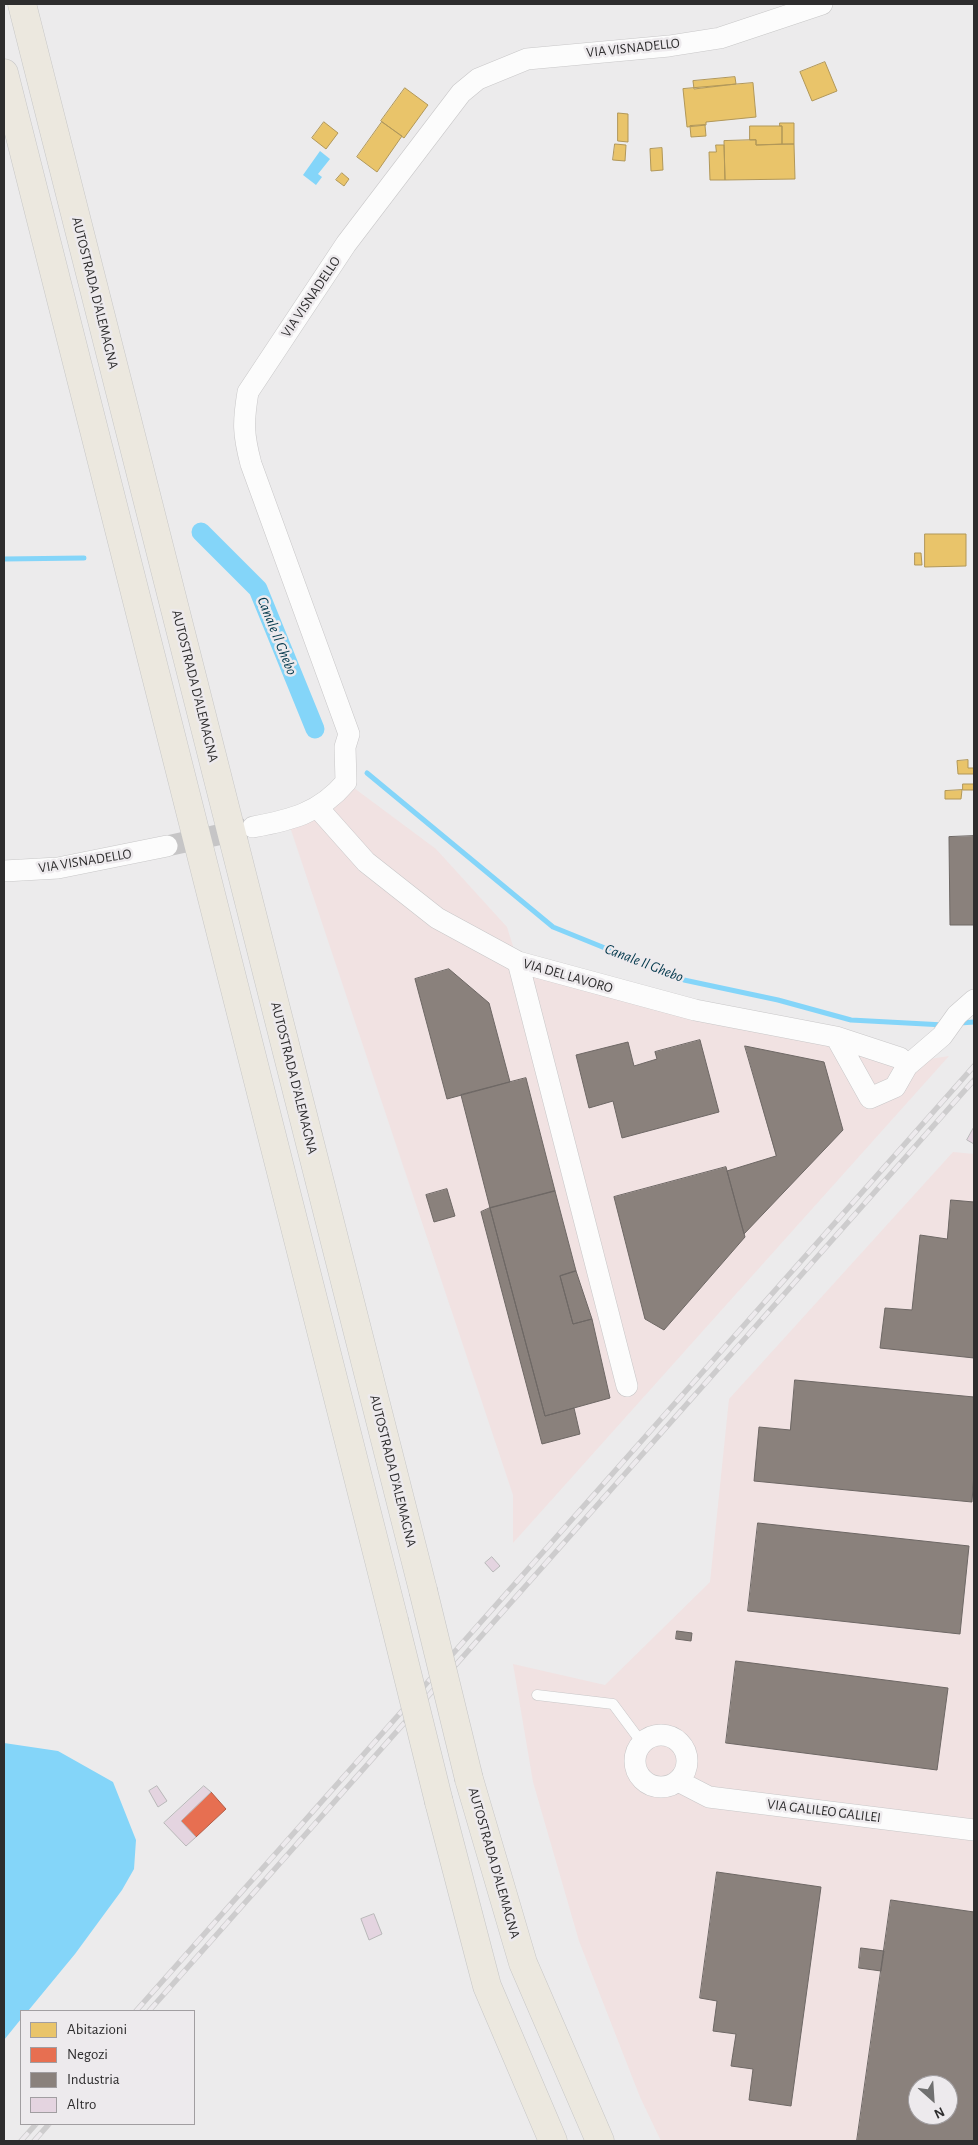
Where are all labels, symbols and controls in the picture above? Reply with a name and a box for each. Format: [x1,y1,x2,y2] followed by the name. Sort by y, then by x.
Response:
[585,35,681,61] street label: VIA VISNADELLO
[68,215,122,371] street label: AUTOSTRADA D'ALEMAGNA
[278,253,344,341] street label: VIA VISNADELLO
[253,594,301,678] water label: Canale Il Ghebo
[168,608,222,764] street label: AUTOSTRADA D'ALEMAGNA
[37,845,133,877] street label: VIA VISNADELLO
[602,940,686,986] water label: Canale Il Ghebo
[521,955,615,997] street label: VIA DEL LAVORO
[267,1000,321,1156] street label: AUTOSTRADA D'ALEMAGNA
[366,1393,420,1549] street label: AUTOSTRADA D'ALEMAGNA
[464,1786,524,1940] street label: AUTOSTRADA D'ALEMAGNA
[766,1796,882,1826] street label: VIA GALILEO GALILEI
[20,2010,195,2125] legend
[67,2022,127,2037] text: Abitazioni
[67,2047,108,2062] text: Negozi
[67,2072,120,2087] text: Industria
[908,2075,958,2125] north arrow
[67,2097,96,2112] text: Altro
[932,2104,947,2121] text: N

